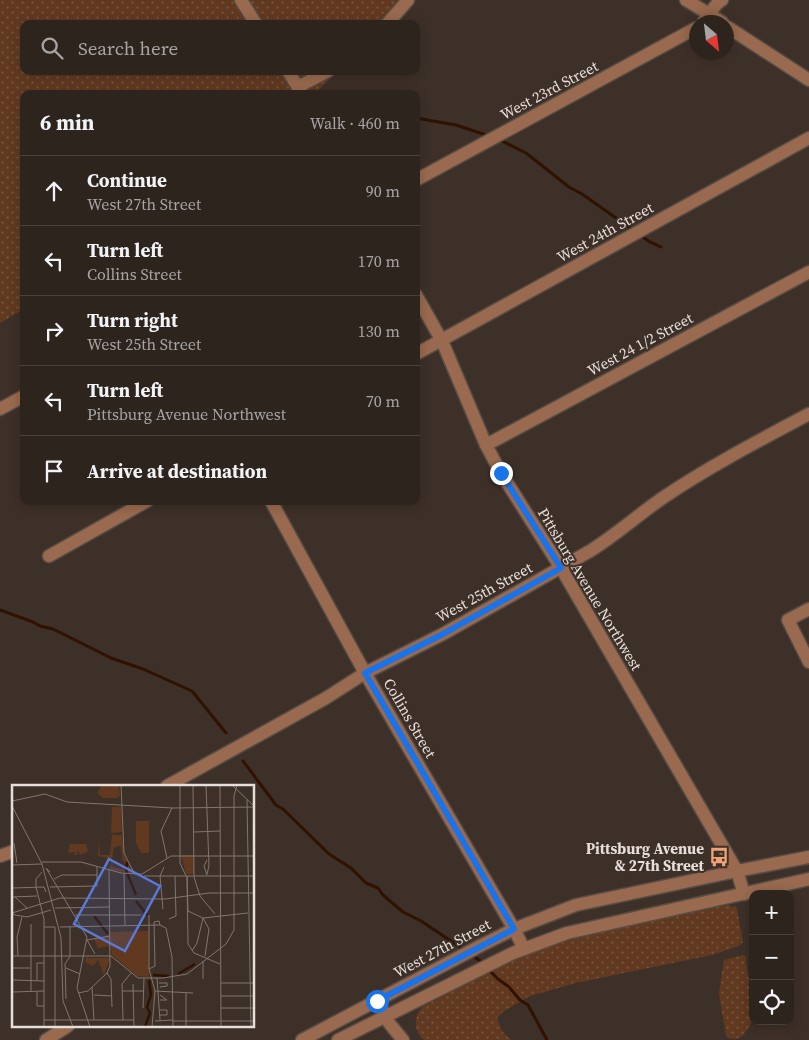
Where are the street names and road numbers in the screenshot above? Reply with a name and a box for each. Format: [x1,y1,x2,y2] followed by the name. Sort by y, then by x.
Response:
[496,55,602,125] street label: West 23rd Street
[553,197,657,267] street label: West 24th Street
[584,307,697,381] street label: West 24 1/2 Street
[533,504,647,674] street label: Pittsburg Avenue Northwest
[432,557,536,627] street label: West 25th Street
[379,674,441,762] street label: Collins Street
[390,914,494,982] street label: West 27th Street

